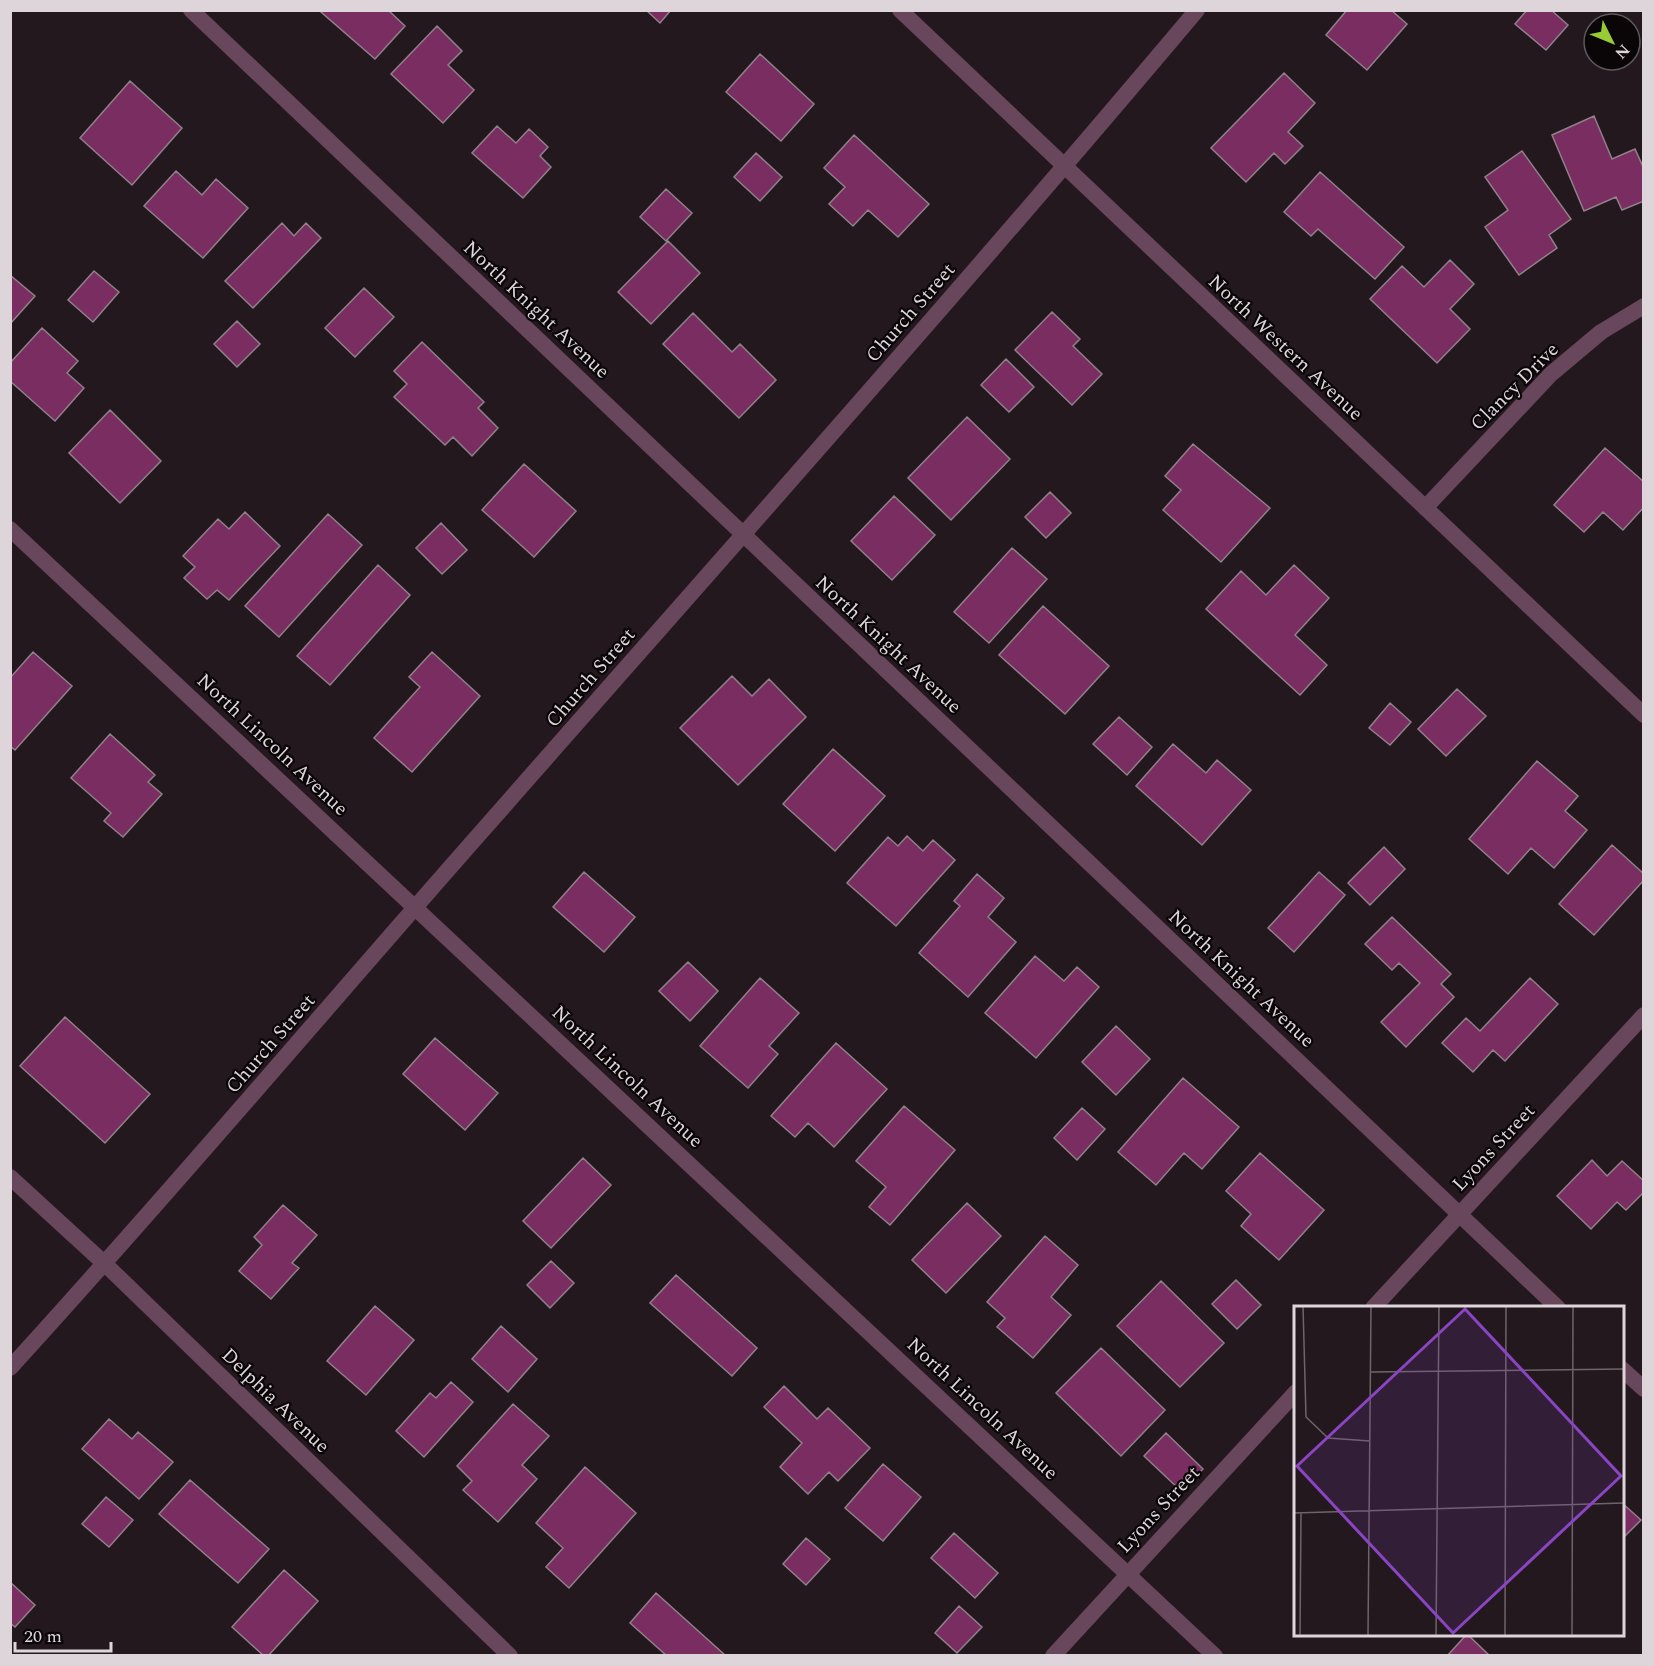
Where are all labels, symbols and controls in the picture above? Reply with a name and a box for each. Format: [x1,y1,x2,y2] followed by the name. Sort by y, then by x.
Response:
[1582,12,1642,72] north arrow
[1609,39,1635,65] text: N
[456,234,616,386] street label: North Knight Avenue
[859,256,963,369] street label: Church Street
[1201,267,1370,428] street label: North Western Avenue
[1463,335,1566,438] street label: Clancy Drive
[808,569,968,721] street label: North Knight Avenue
[539,621,643,734] street label: Church Street
[190,666,355,823] street label: North Lincoln Avenue
[1161,903,1321,1055] street label: North Knight Avenue
[219,987,323,1100] street label: Church Street
[545,998,710,1155] street label: North Lincoln Avenue
[1445,1097,1542,1198] street label: Lyons Street
[1294,1306,1624,1636] inset map
[900,1330,1065,1487] street label: North Lincoln Avenue
[214,1341,336,1460] street label: Delphia Avenue
[1110,1459,1207,1560] street label: Lyons Street
[15,1615,111,1653] scale bar
[24,1623,62,1650] text: 20 m

